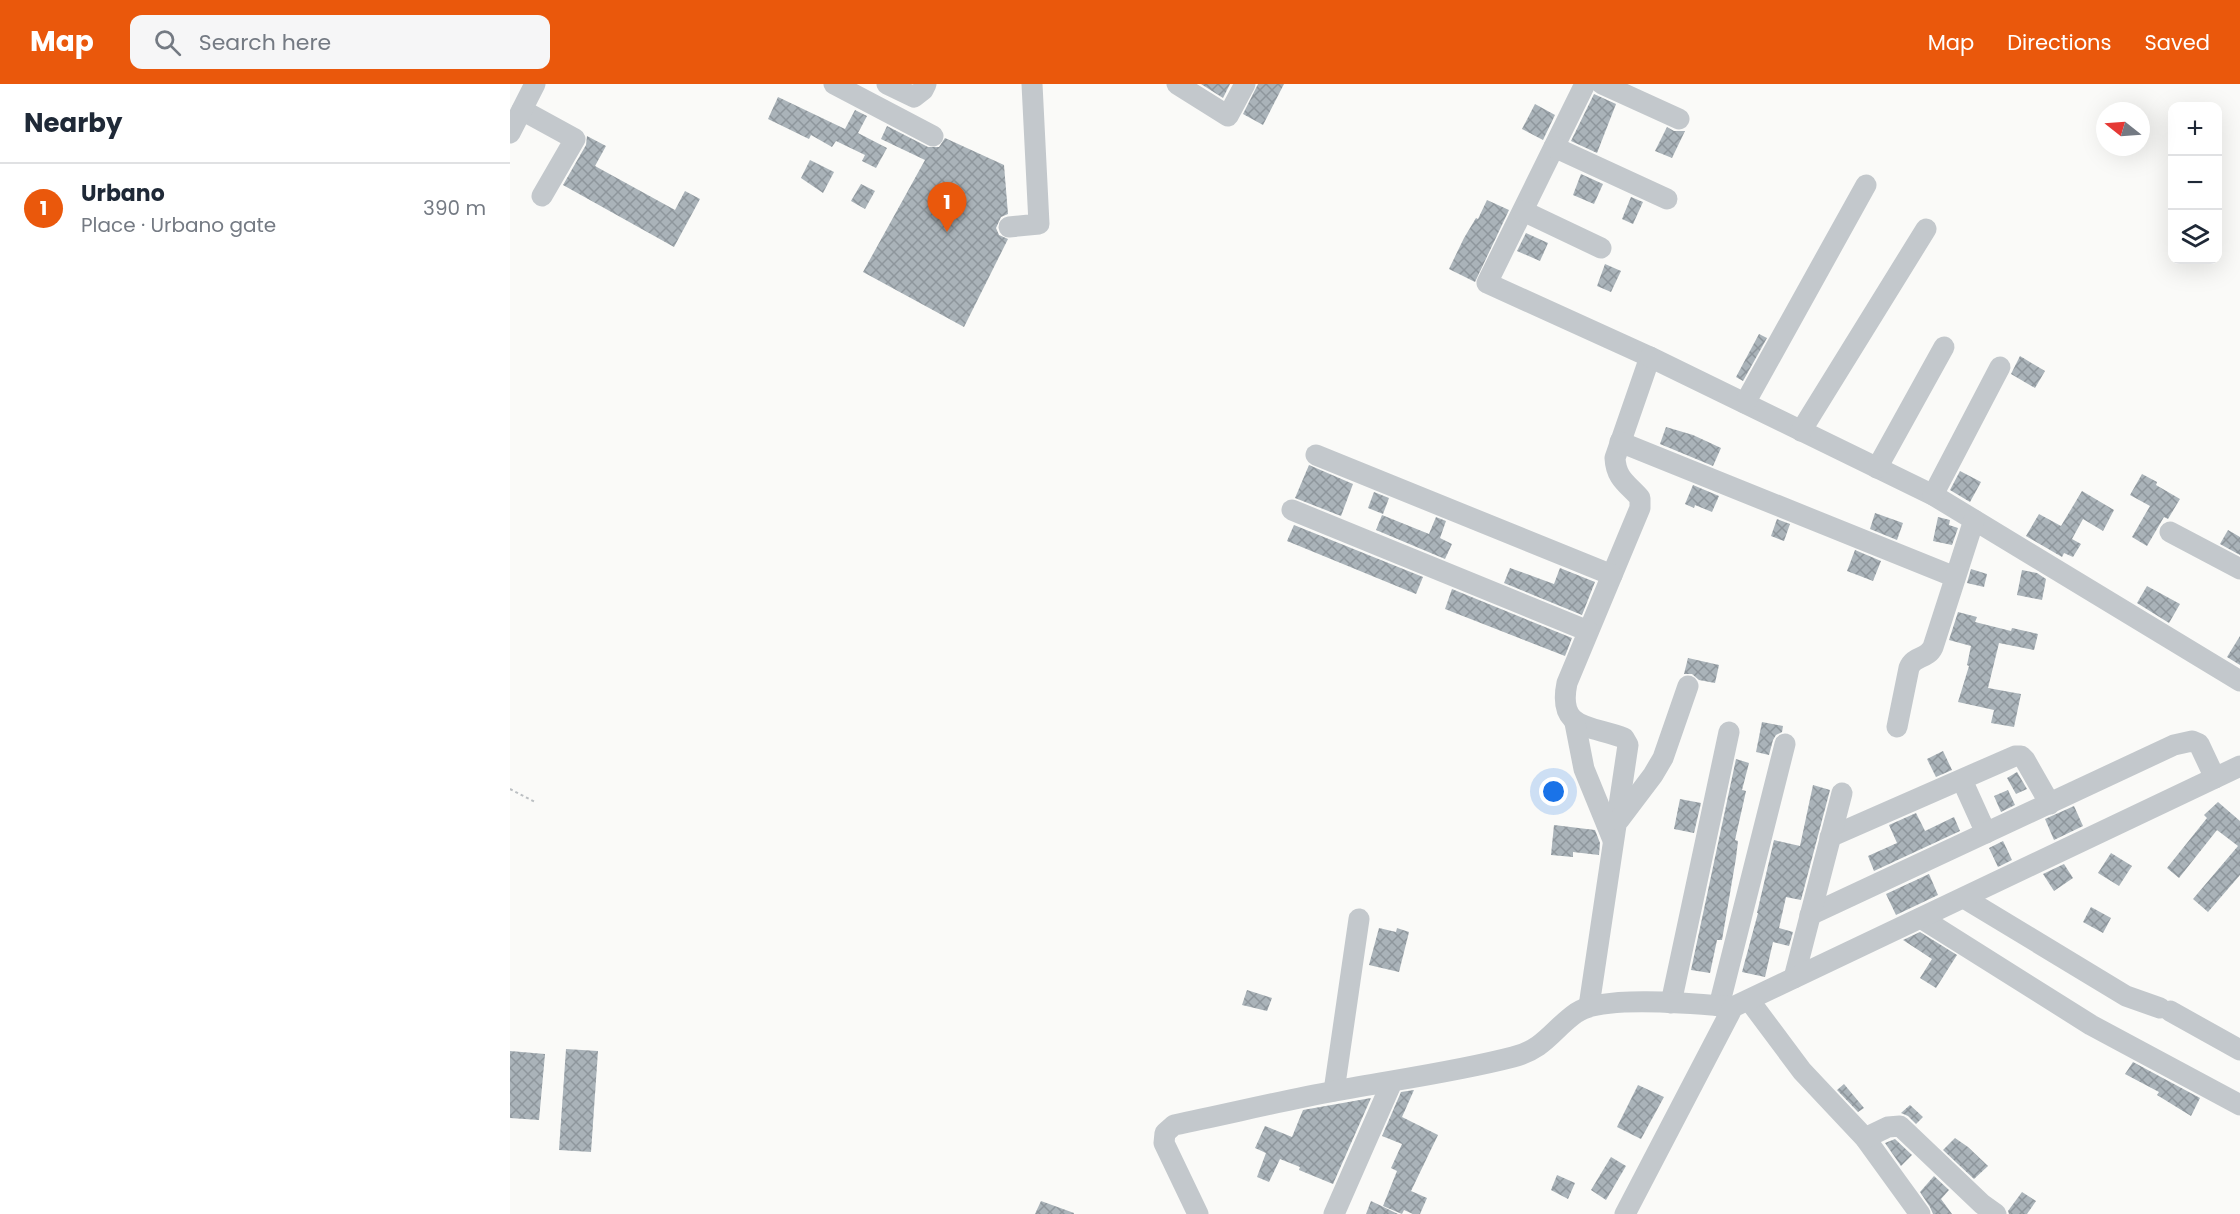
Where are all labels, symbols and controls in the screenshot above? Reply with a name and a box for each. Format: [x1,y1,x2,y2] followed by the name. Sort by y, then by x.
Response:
[130,15,550,69] search box
[30,22,94,61] text: Map
[151,26,184,59] icon: search
[199,27,331,58] text: Search here
[1928,28,1974,57] text: Map
[2007,28,2111,57] text: Directions
[2144,28,2210,57] text: Saved
[2096,102,2150,156] north arrow
[2168,102,2222,264] map controls
[2168,102,2222,156] button: +
[24,105,122,141] text: Nearby
[2168,156,2222,210] button: −
[81,178,165,209] text: Urbano
[928,182,966,232] pin: 1
[40,194,47,222] text: 1
[423,194,486,222] text: 390 m
[2168,210,2222,264] button: layers
[81,211,276,239] text: Place · Urbano gate
[1539,777,1568,806] your location

